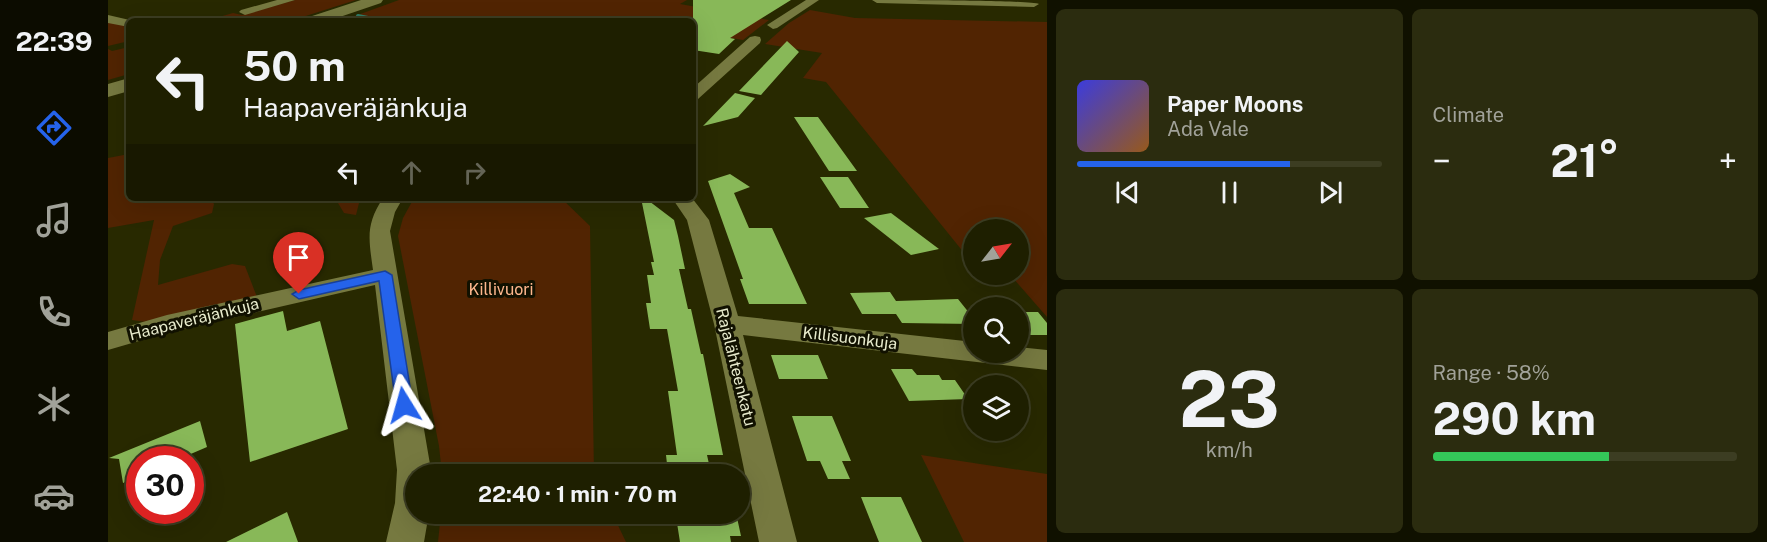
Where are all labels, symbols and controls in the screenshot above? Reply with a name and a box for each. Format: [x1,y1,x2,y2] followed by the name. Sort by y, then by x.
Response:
[15,25,93,57] text: 22:39
[243,41,346,90] text: 50 m
[144,42,222,120] icon: left
[243,91,468,123] text: Haapaveräjänkuja
[1167,91,1303,117] text: Paper Moons
[1433,103,1504,127] text: Climate
[33,107,75,149] icon: directions
[1167,117,1249,141] text: Ada Vale
[1550,134,1619,187] text: 21°
[1433,142,1451,180] text: −
[1719,142,1737,180] text: +
[332,156,365,189] icon: left
[395,156,428,189] icon: ahead
[458,156,491,189] icon: right
[1111,176,1144,209] icon: previous
[1213,176,1246,209] icon: pause
[1314,176,1347,209] icon: next
[33,199,75,241] icon: music
[963,219,1029,285] north arrow
[963,219,1029,441] map controls
[273,232,324,294] pin
[282,241,315,274] icon: arrive
[469,280,533,299] park label: Killivuori
[33,291,75,333] icon: phone
[127,294,261,344] street label: Haapaveräjänkuja
[963,297,1029,363] button: search
[712,306,760,428] street label: Rajalähteenkatu
[802,323,898,353] street label: Killisuonkuja
[1179,353,1280,445] text: 23
[1433,361,1550,385] text: Range · 58%
[372,373,436,437] position arrow
[963,375,1029,441] button: layers
[33,383,75,425] icon: climate
[1433,392,1596,445] text: 290 km
[1206,438,1253,462] text: km/h
[126,446,204,524] speed limit sign: 30
[33,475,75,517] icon: car
[478,481,677,507] text: 22:40 · 1 min · 70 m

